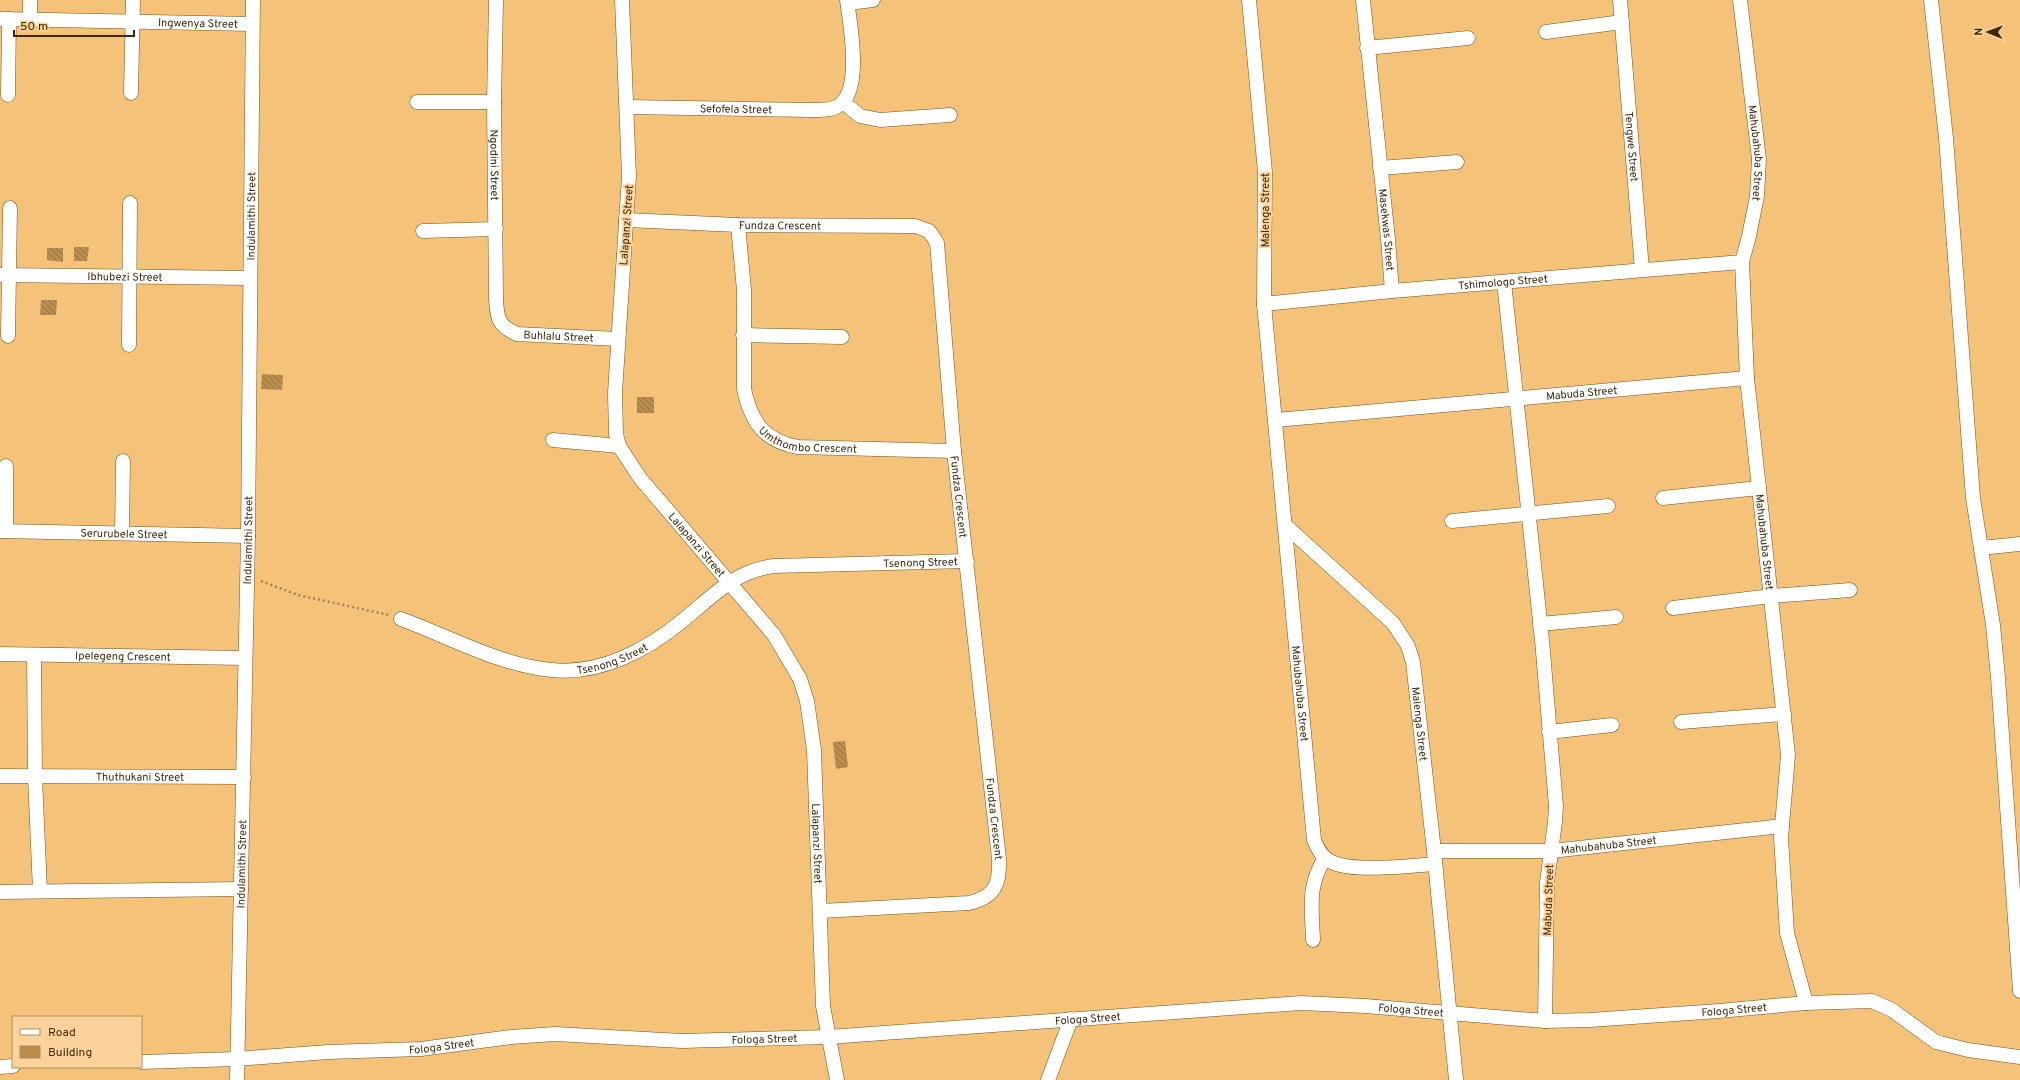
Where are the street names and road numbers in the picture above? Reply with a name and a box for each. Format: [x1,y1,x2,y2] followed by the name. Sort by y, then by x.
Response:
[158,16,238,32] street label: Ingwenya Street
[700,102,772,117] street label: Sefofela Street
[1745,104,1765,202] street label: Mahubahuba Street
[1621,111,1641,182] street label: Tengwe Street
[486,129,501,201] street label: Ngodini Street
[245,172,259,261] street label: Indulamithi Street
[1259,173,1273,247] street label: Malenga Street
[617,184,637,266] street label: Lalapanzi Street
[1375,188,1396,272] street label: Masekwas Street
[739,219,821,233] street label: Fundza Crescent
[87,270,163,285] street label: Ibhubezi Street
[1458,272,1548,293] street label: Tshimologo Street
[523,328,594,346] street label: Buhlalu Street
[1546,384,1618,404] street label: Mabuda Street
[755,424,857,457] street label: Umthombo Crescent
[947,455,970,538] street label: Fundza Crescent
[1752,493,1776,591] street label: Mahubahuba Street
[241,496,256,585] street label: Indulamithi Street
[665,510,728,581] street label: Lalapanzi Street
[80,527,168,542] street label: Serurubele Street
[883,555,958,571] street label: Tsenong Street
[576,641,651,678] street label: Tsenong Street
[1288,645,1311,742] street label: Mahubahuba Street
[75,649,171,665] street label: Ipelegeng Crescent
[1408,686,1430,762] street label: Malenga Street
[96,770,184,785] street label: Thuthukani Street
[982,777,1005,861] street label: Fundza Crescent
[808,803,825,884] street label: Lalapanzi Street
[234,820,250,909] street label: Indulamithi Street
[1560,834,1657,858] street label: Mahubahuba Street
[1541,864,1557,936] street label: Mabuda Street
[1378,1001,1444,1021] street label: Fologa Street
[1701,1001,1768,1020] street label: Fologa Street
[1055,1010,1121,1029] street label: Fologa Street
[732,1032,798,1048] street label: Fologa Street
[409,1036,475,1057] street label: Fologa Street

